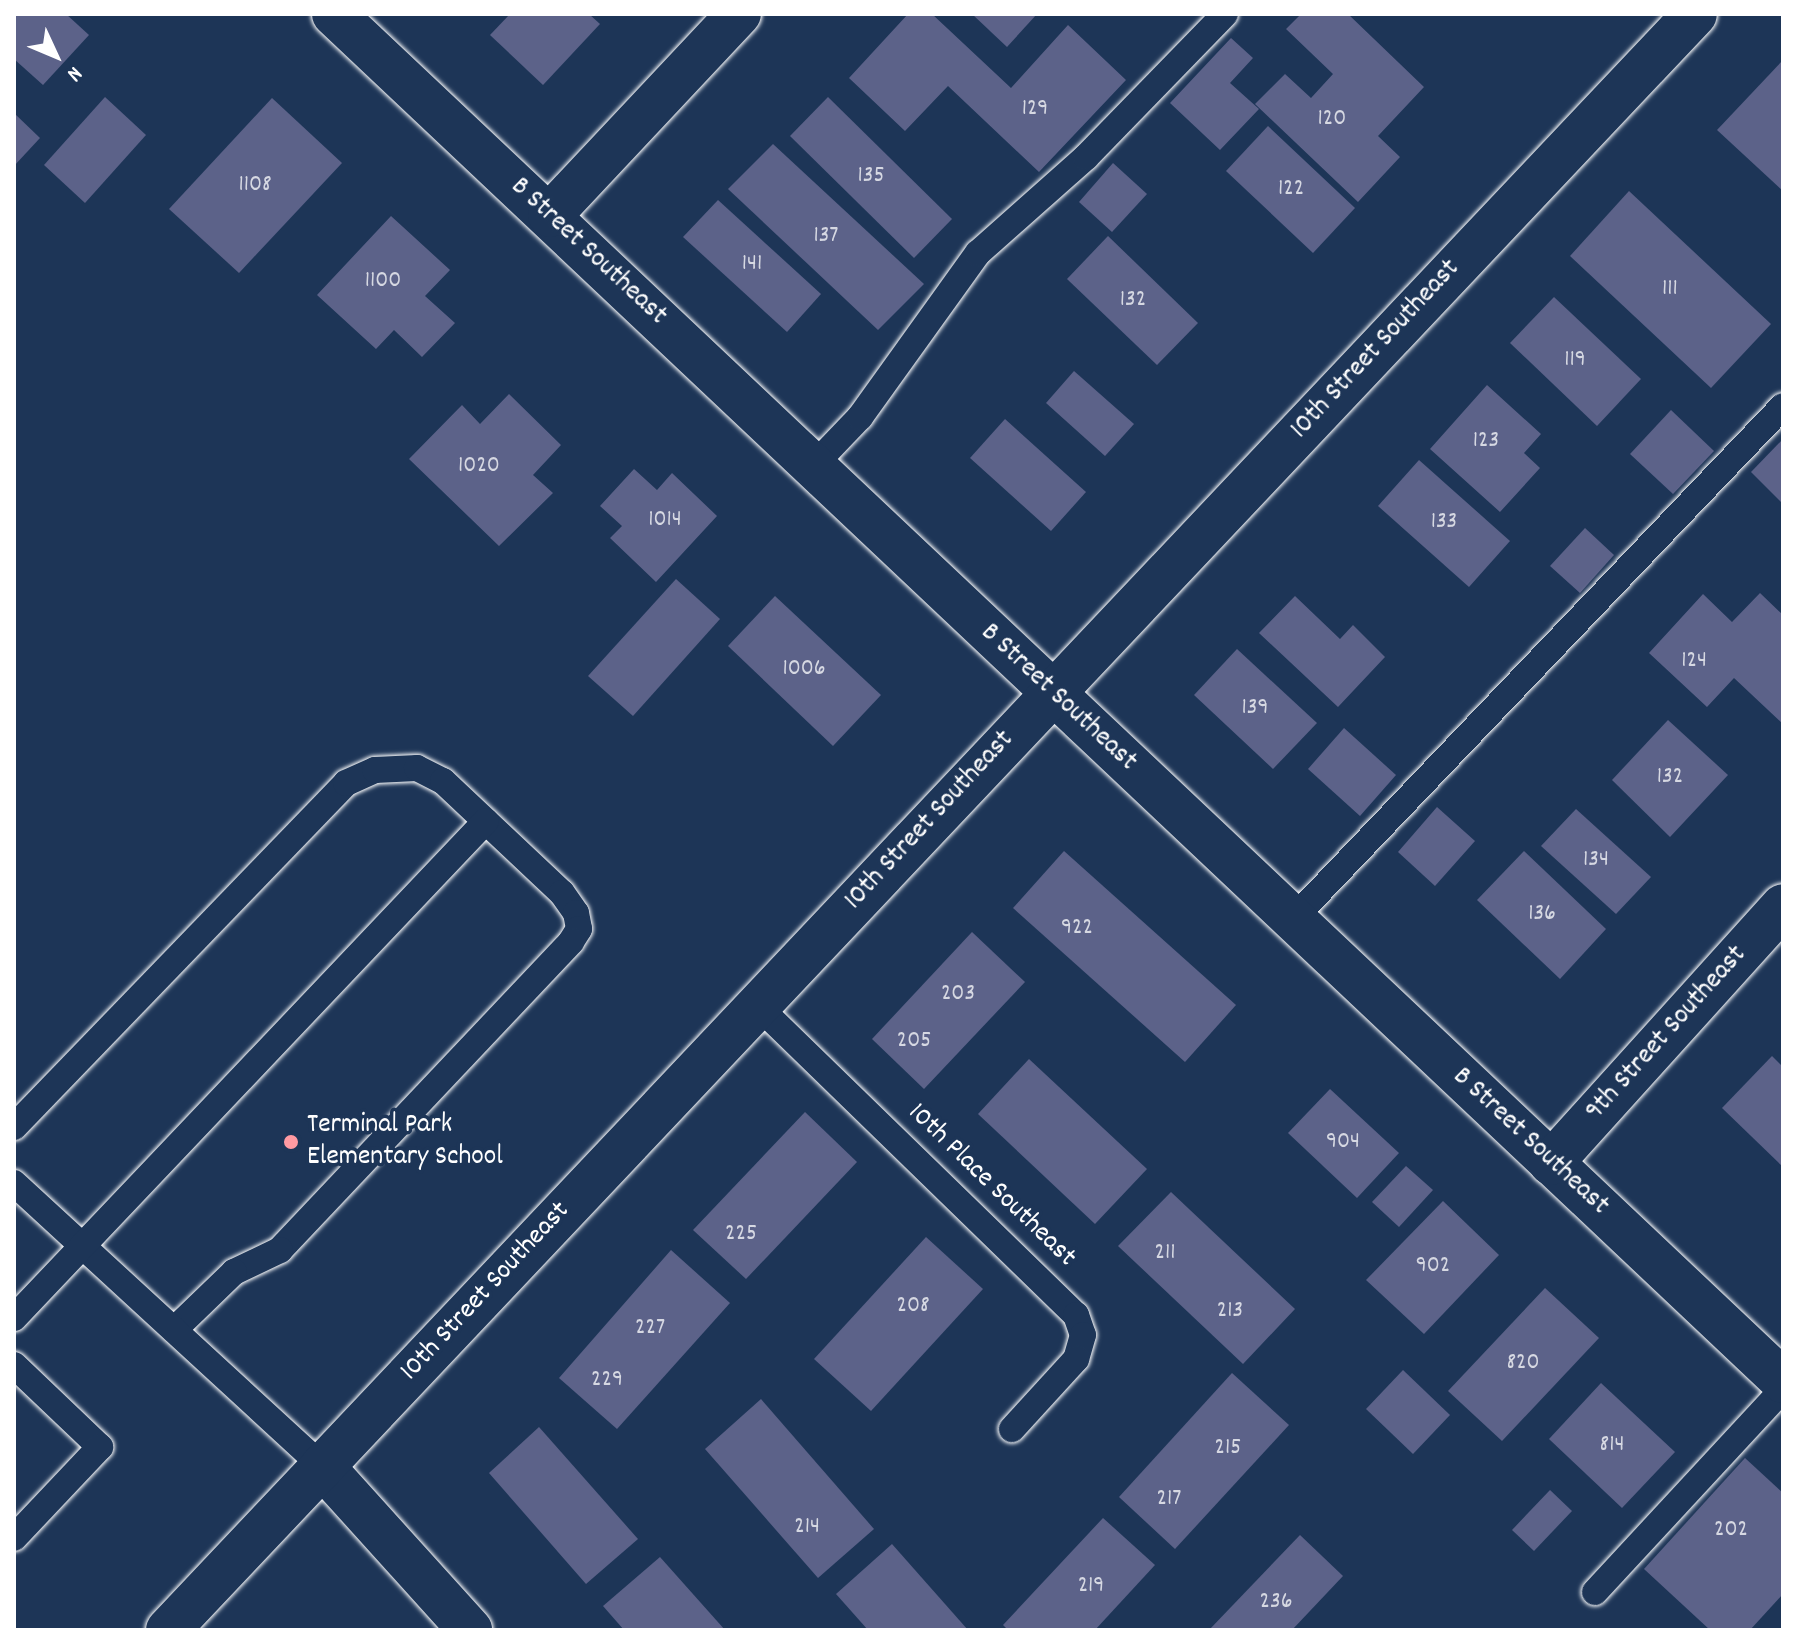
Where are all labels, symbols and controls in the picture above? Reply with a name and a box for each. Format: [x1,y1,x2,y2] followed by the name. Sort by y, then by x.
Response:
[16,16,96,96] north arrow
[59,58,89,88] text: N
[1022,96,1048,124] house number: 129
[1318,106,1346,134] house number: 120
[857,163,885,191] house number: 135
[503,171,673,333] street label: B Street Southeast
[238,172,272,200] house number: 1108
[1278,176,1304,204] house number: 122
[813,223,839,251] house number: 137
[742,251,762,279] house number: 141
[1284,253,1468,447] street label: 10th Street Southeast
[365,268,401,296] house number: 1100
[1662,276,1678,304] house number: 111
[1120,287,1146,315] house number: 132
[1564,347,1586,375] house number: 119
[1473,428,1499,456] house number: 123
[458,453,500,481] house number: 1020
[648,507,682,535] house number: 1014
[1431,509,1457,537] house number: 133
[973,617,1143,779] street label: B Street Southeast
[1681,648,1707,676] house number: 124
[782,656,826,684] house number: 1006
[1242,695,1268,723] house number: 139
[838,724,1022,918] street label: 10th Street Southeast
[1657,764,1683,792] house number: 132
[1583,847,1609,875] house number: 134
[1528,901,1556,929] house number: 136
[1061,915,1093,943] house number: 922
[1579,939,1755,1129] street label: 9th Street Southeast
[941,981,975,1009] house number: 203
[897,1028,931,1056] house number: 205
[1445,1061,1615,1223] street label: B Street Southeast
[900,1097,1082,1275] street label: 10th Place Southeast
[307,1109,503,1175] place label: Terminal Park Elementary School
[1326,1129,1360,1157] house number: 904
[282,1133,300,1151] marker: Terminal Park Elementary School
[394,1195,578,1389] street label: 10th Street Southeast
[725,1221,757,1249] house number: 225
[1155,1240,1175,1268] house number: 211
[1416,1253,1450,1281] house number: 902
[896,1293,930,1321] house number: 208
[1217,1298,1243,1326] house number: 213
[635,1315,665,1343] house number: 227
[1506,1350,1540,1378] house number: 820
[591,1367,623,1395] house number: 229
[1600,1432,1624,1460] house number: 814
[1215,1435,1241,1463] house number: 215
[1157,1486,1181,1514] house number: 217
[794,1514,820,1542] house number: 214
[1714,1517,1748,1545] house number: 202
[1078,1573,1104,1601] house number: 219
[1260,1589,1292,1617] house number: 236

